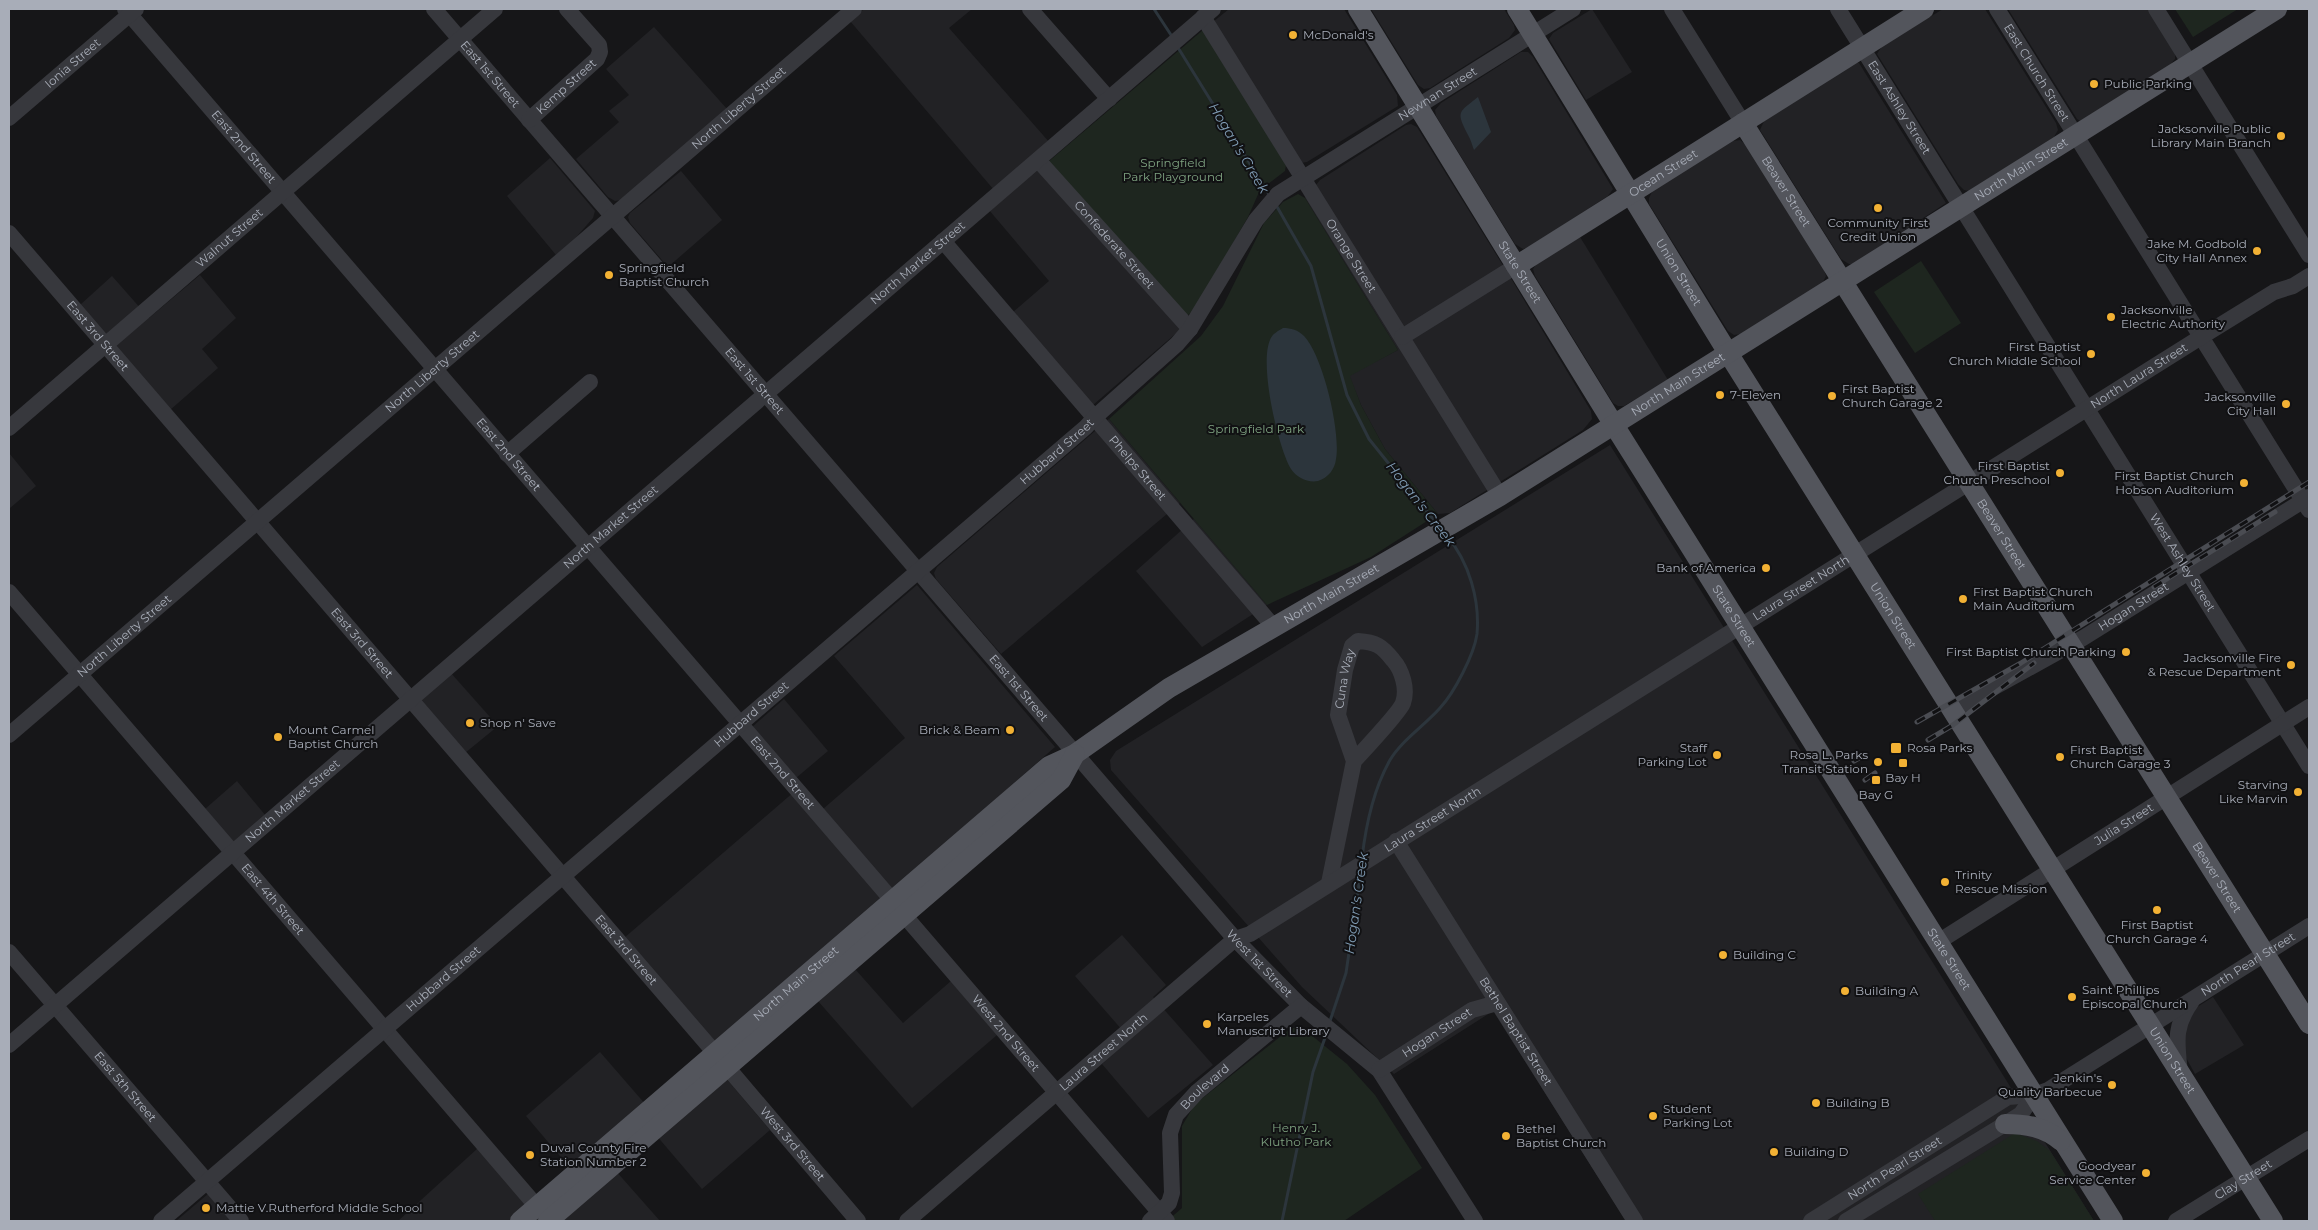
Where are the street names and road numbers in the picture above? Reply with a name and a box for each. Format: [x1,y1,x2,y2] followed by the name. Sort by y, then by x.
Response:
[2001,21,2073,124] street label: East Church Street
[41,35,104,91] street label: Ionia Street
[458,37,524,110] street label: East 1st Street
[533,55,599,117] street label: Kemp Street
[1865,57,1935,157] street label: East Ashley Street
[688,63,789,152] street label: North Liberty Street
[1395,63,1480,124] street label: Newnan Street
[209,107,280,186] street label: East 2nd Street
[1971,134,2071,204] street label: North Main Street
[1626,146,1700,200] street label: Ocean Street
[1759,153,1814,230] street label: Beaver Street
[1071,197,1158,292] street label: Confederate Street
[193,205,266,271] street label: Walnut Street
[1323,216,1380,296] street label: Orange Street
[867,218,968,307] street label: North Market Street
[1653,236,1705,309] street label: Union Street
[1496,238,1545,306] street label: State Street
[64,298,133,374] street label: East 3rd Street
[382,326,482,416] street label: North Liberty Street
[2087,339,2190,412] street label: North Laura Street
[722,344,788,417] street label: East 1st Street
[1628,349,1728,419] street label: North Main Street
[473,415,545,494] street label: East 2nd Street
[1016,415,1097,488] street label: Hubbard Street
[1106,432,1170,503] street label: Phelps Street
[560,482,661,572] street label: North Market Street
[1974,496,2030,573] street label: Beaver Street
[2147,510,2219,614] street label: West Ashley Street
[1750,552,1852,624] street label: Laura Street North
[1281,560,1382,627] street label: North Main Street
[2095,578,2171,634] street label: Hogan Street
[1867,579,1920,652] street label: Union Street
[1709,582,1759,650] street label: State Street
[74,591,174,680] street label: North Liberty Street
[328,604,397,681] street label: East 3rd Street
[1331,647,1358,710] street label: Cuna Way
[986,651,1052,724] street label: East 1st Street
[711,678,791,750] street label: Hubbard Street
[747,733,819,812] street label: East 2nd Street
[242,756,343,846] street label: North Market Street
[1381,783,1484,855] street label: Laura Street North
[2090,799,2156,849] street label: Julia Street
[2189,839,2245,916] street label: Beaver Street
[238,860,308,938] street label: East 4th Street
[592,911,661,988] street label: East 3rd Street
[1924,925,1974,993] street label: State Street
[1223,927,1296,1000] street label: West 1st Street
[2198,929,2298,999] street label: North Pearl Street
[403,942,483,1014] street label: Hubbard Street
[750,942,842,1024] street label: North Main Street
[1476,974,1556,1088] street label: Bethel Baptist Street
[969,992,1043,1075] street label: West 2nd Street
[1399,1004,1475,1060] street label: Hogan Street
[1056,1010,1150,1094] street label: Laura Street North
[2146,1024,2199,1097] street label: Union Street
[91,1048,160,1125] street label: East 5th Street
[1177,1060,1232,1113] street label: Boulevard
[757,1103,829,1184] street label: West 3rd Street
[1845,1133,1945,1203] street label: North Pearl Street
[2212,1156,2275,1202] street label: Clay Street

